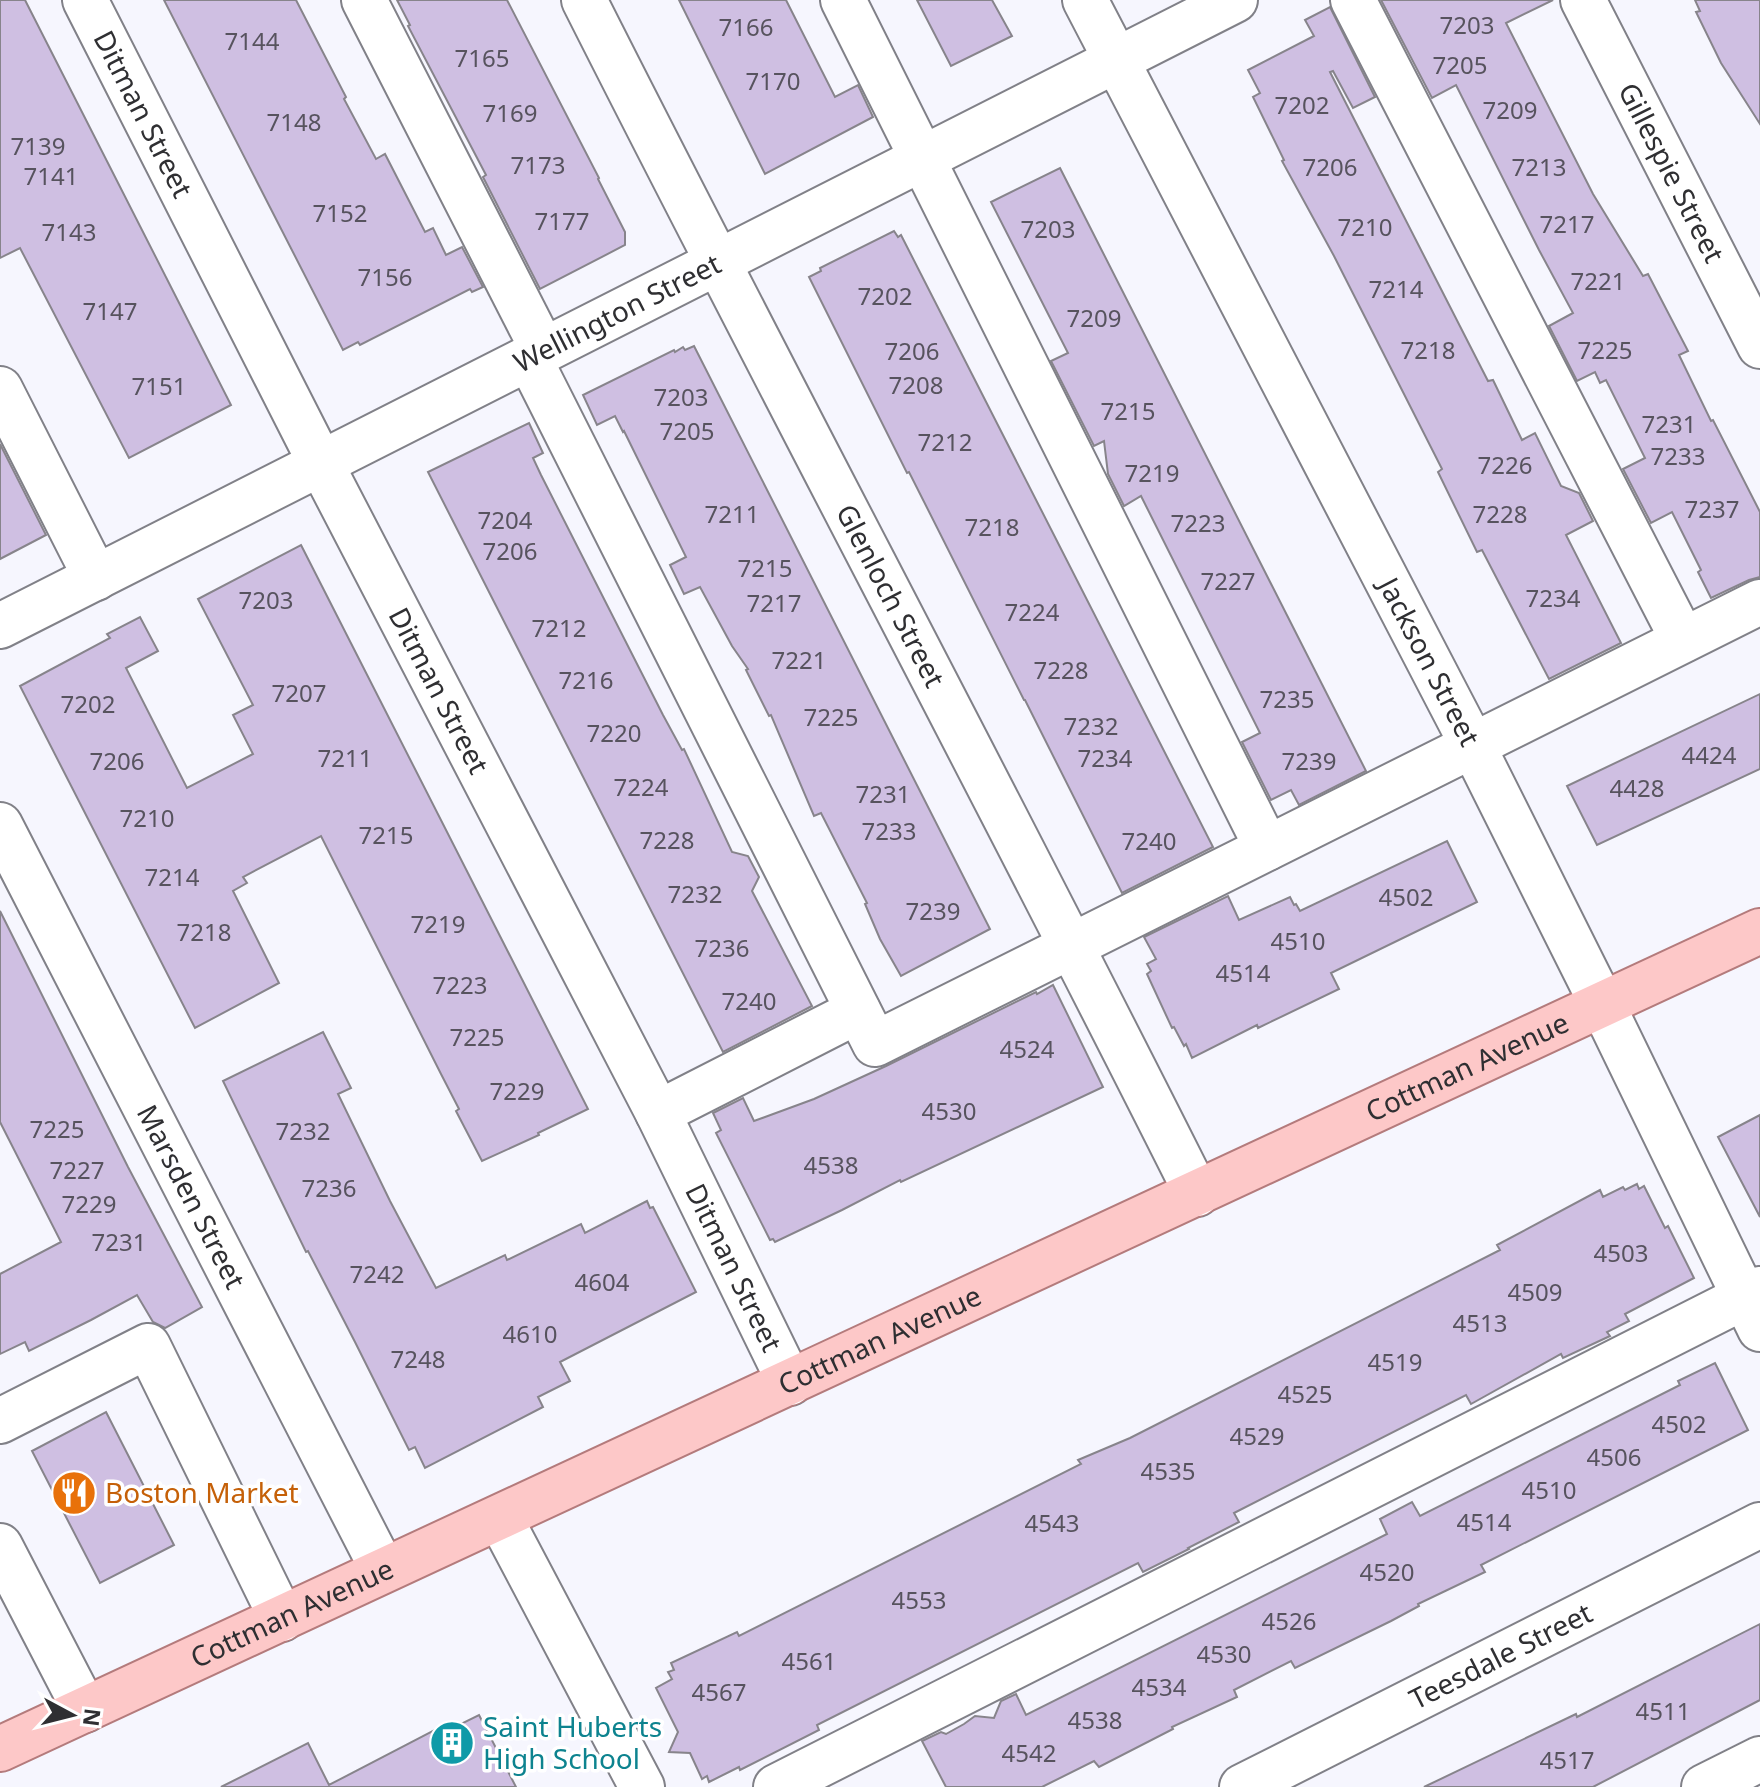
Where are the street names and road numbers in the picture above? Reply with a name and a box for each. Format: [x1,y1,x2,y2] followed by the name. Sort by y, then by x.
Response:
[86,24,202,204] street label: Ditman Street
[1610,76,1734,269] street label: Gillespie Street
[507,244,727,381] street label: Wellington Street
[828,497,955,693] street label: Glenloch Street
[1369,568,1490,752] street label: Jackson Street
[381,600,499,780] street label: Ditman Street
[1359,1003,1574,1130] street label: Cottman Avenue
[129,1098,255,1295] street label: Marsden Street
[677,1177,792,1358] street label: Ditman Street
[772,1276,987,1403] street label: Cottman Avenue
[184,1549,399,1676] street label: Cottman Avenue
[1402,1593,1598,1717] street label: Teesdale Street

